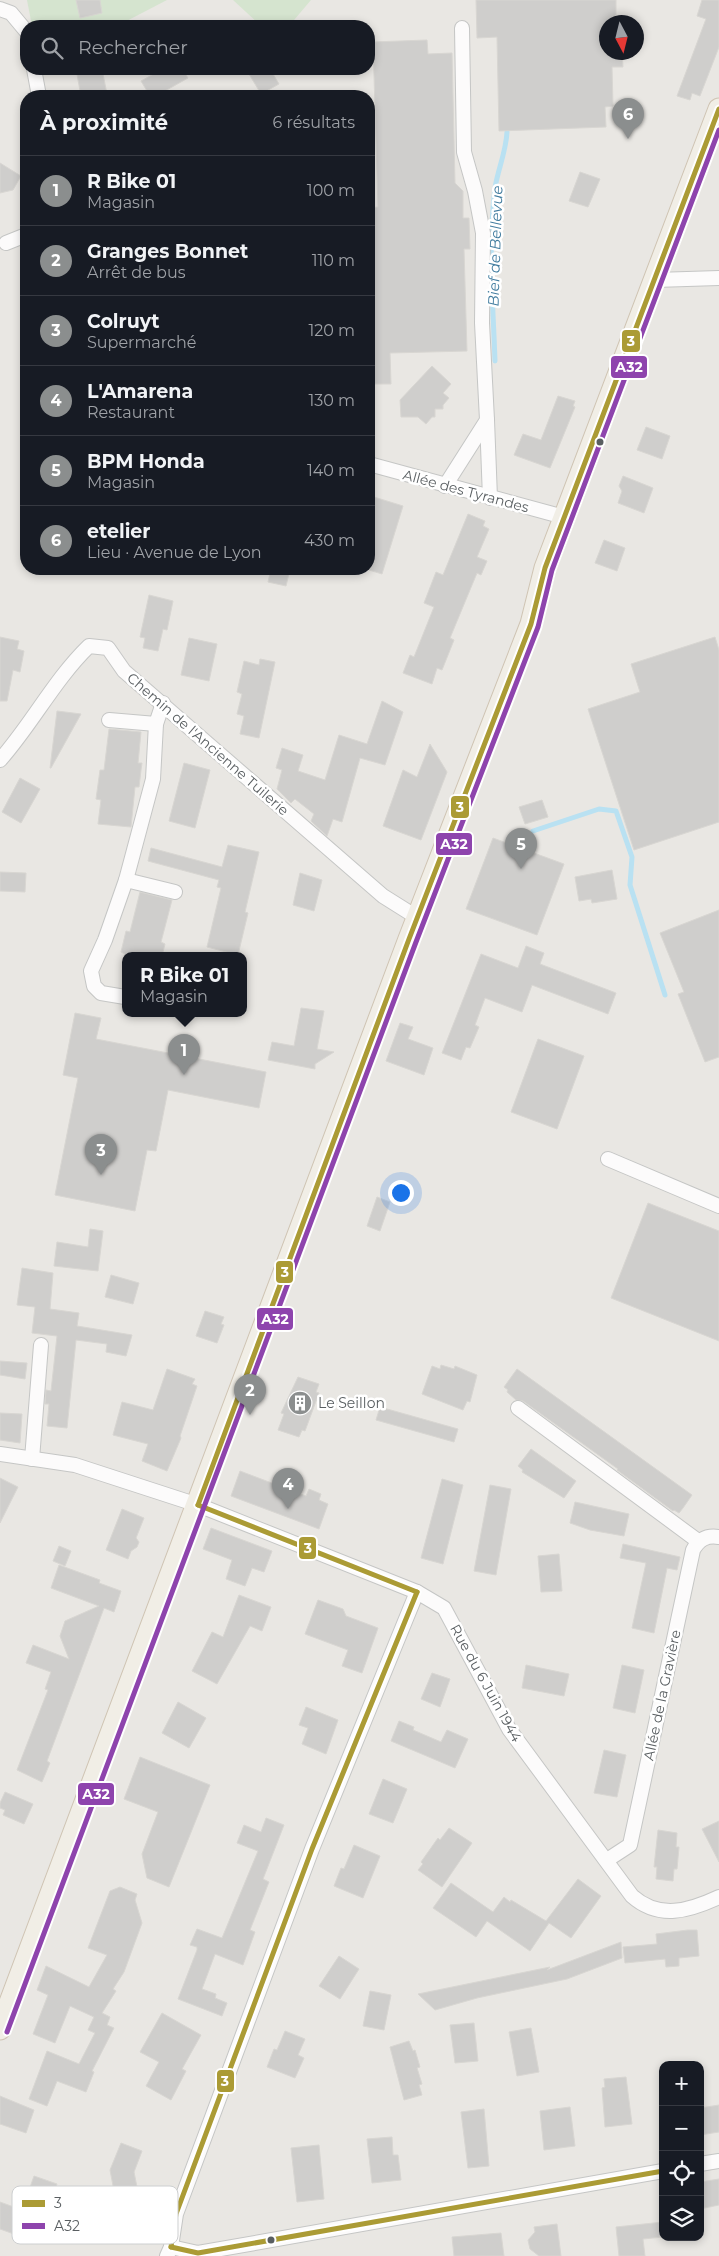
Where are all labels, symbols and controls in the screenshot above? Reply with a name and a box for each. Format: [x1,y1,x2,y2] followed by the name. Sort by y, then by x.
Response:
[599,15,644,60] north arrow
[20,20,375,75] search box
[38,34,66,62] icon: search
[78,36,188,59] text: Rechercher
[612,98,644,139] pin: 6
[40,110,168,135] text: À proximité
[273,113,355,132] text: 6 résultats
[87,170,176,193] text: R Bike 01
[53,181,59,200] text: 1
[307,181,355,200] text: 100 m
[483,185,507,307] water label: Bief de Bellevue
[87,193,155,212] text: Magasin
[87,240,248,263] text: Granges Bonnet
[51,251,61,270] text: 2
[312,251,355,270] text: 110 m
[87,263,185,282] text: Arrêt de bus
[87,310,160,333] text: Colruyt
[51,321,61,340] text: 3
[308,321,355,340] text: 120 m
[621,329,641,353] line badge: 3
[626,332,635,350] text: 3
[87,333,196,352] text: Supermarché
[610,355,648,379] line badge: A32
[614,358,643,376] text: A32
[87,380,193,403] text: L'Amarena
[50,391,62,410] text: 4
[308,391,355,410] text: 130 m
[87,403,175,422] text: Restaurant
[595,437,605,447] unlabelled marker
[87,450,205,473] text: BPM Honda
[51,461,61,480] text: 5
[307,461,355,480] text: 140 m
[401,466,531,517] street label: Allée des Tyrandes
[87,473,155,492] text: Magasin
[87,520,151,543] text: etelier
[51,531,61,550] text: 6
[304,531,355,550] text: 430 m
[87,543,262,562] text: Lieu · Avenue de Lyon
[123,669,293,819] street label: Chemin de l'Ancienne Tuilerie
[450,795,470,819] line badge: 3
[455,798,464,816] text: 3
[505,828,537,869] pin: 5
[435,832,473,856] line badge: A32
[439,835,468,853] text: A32
[122,952,247,1017] popup
[140,964,229,987] text: R Bike 01
[140,987,208,1006] text: Magasin
[168,1034,200,1075] pin: 1
[85,1134,117,1175] pin: 3
[388,1180,414,1206] your location
[275,1260,294,1284] line badge: 3
[280,1263,289,1281] text: 3
[256,1307,294,1331] line badge: A32
[260,1310,289,1328] text: A32
[234,1374,266,1415] pin: 2
[287,1390,313,1416] building icon: Le Seillon
[318,1394,385,1412] place label: Le Seillon
[272,1468,304,1509] pin: 4
[298,1536,317,1560] line badge: 3
[303,1539,312,1557] text: 3
[446,1621,526,1746] street label: Rue du 6 Juin 1944
[639,1628,685,1762] street label: Allée de la Gravière
[77,1782,115,1806] line badge: A32
[81,1785,110,1803] text: A32
[659,2061,704,2241] map controls
[659,2061,704,2106] button: +
[216,2069,235,2093] line badge: 3
[220,2072,229,2090] text: 3
[659,2106,704,2151] button: −
[659,2151,704,2196] button: locate
[12,2186,178,2244] legend
[54,2194,62,2212] text: 3
[659,2196,704,2241] button: layers
[54,2217,80,2235] text: A32
[266,2235,276,2245] unlabelled marker

